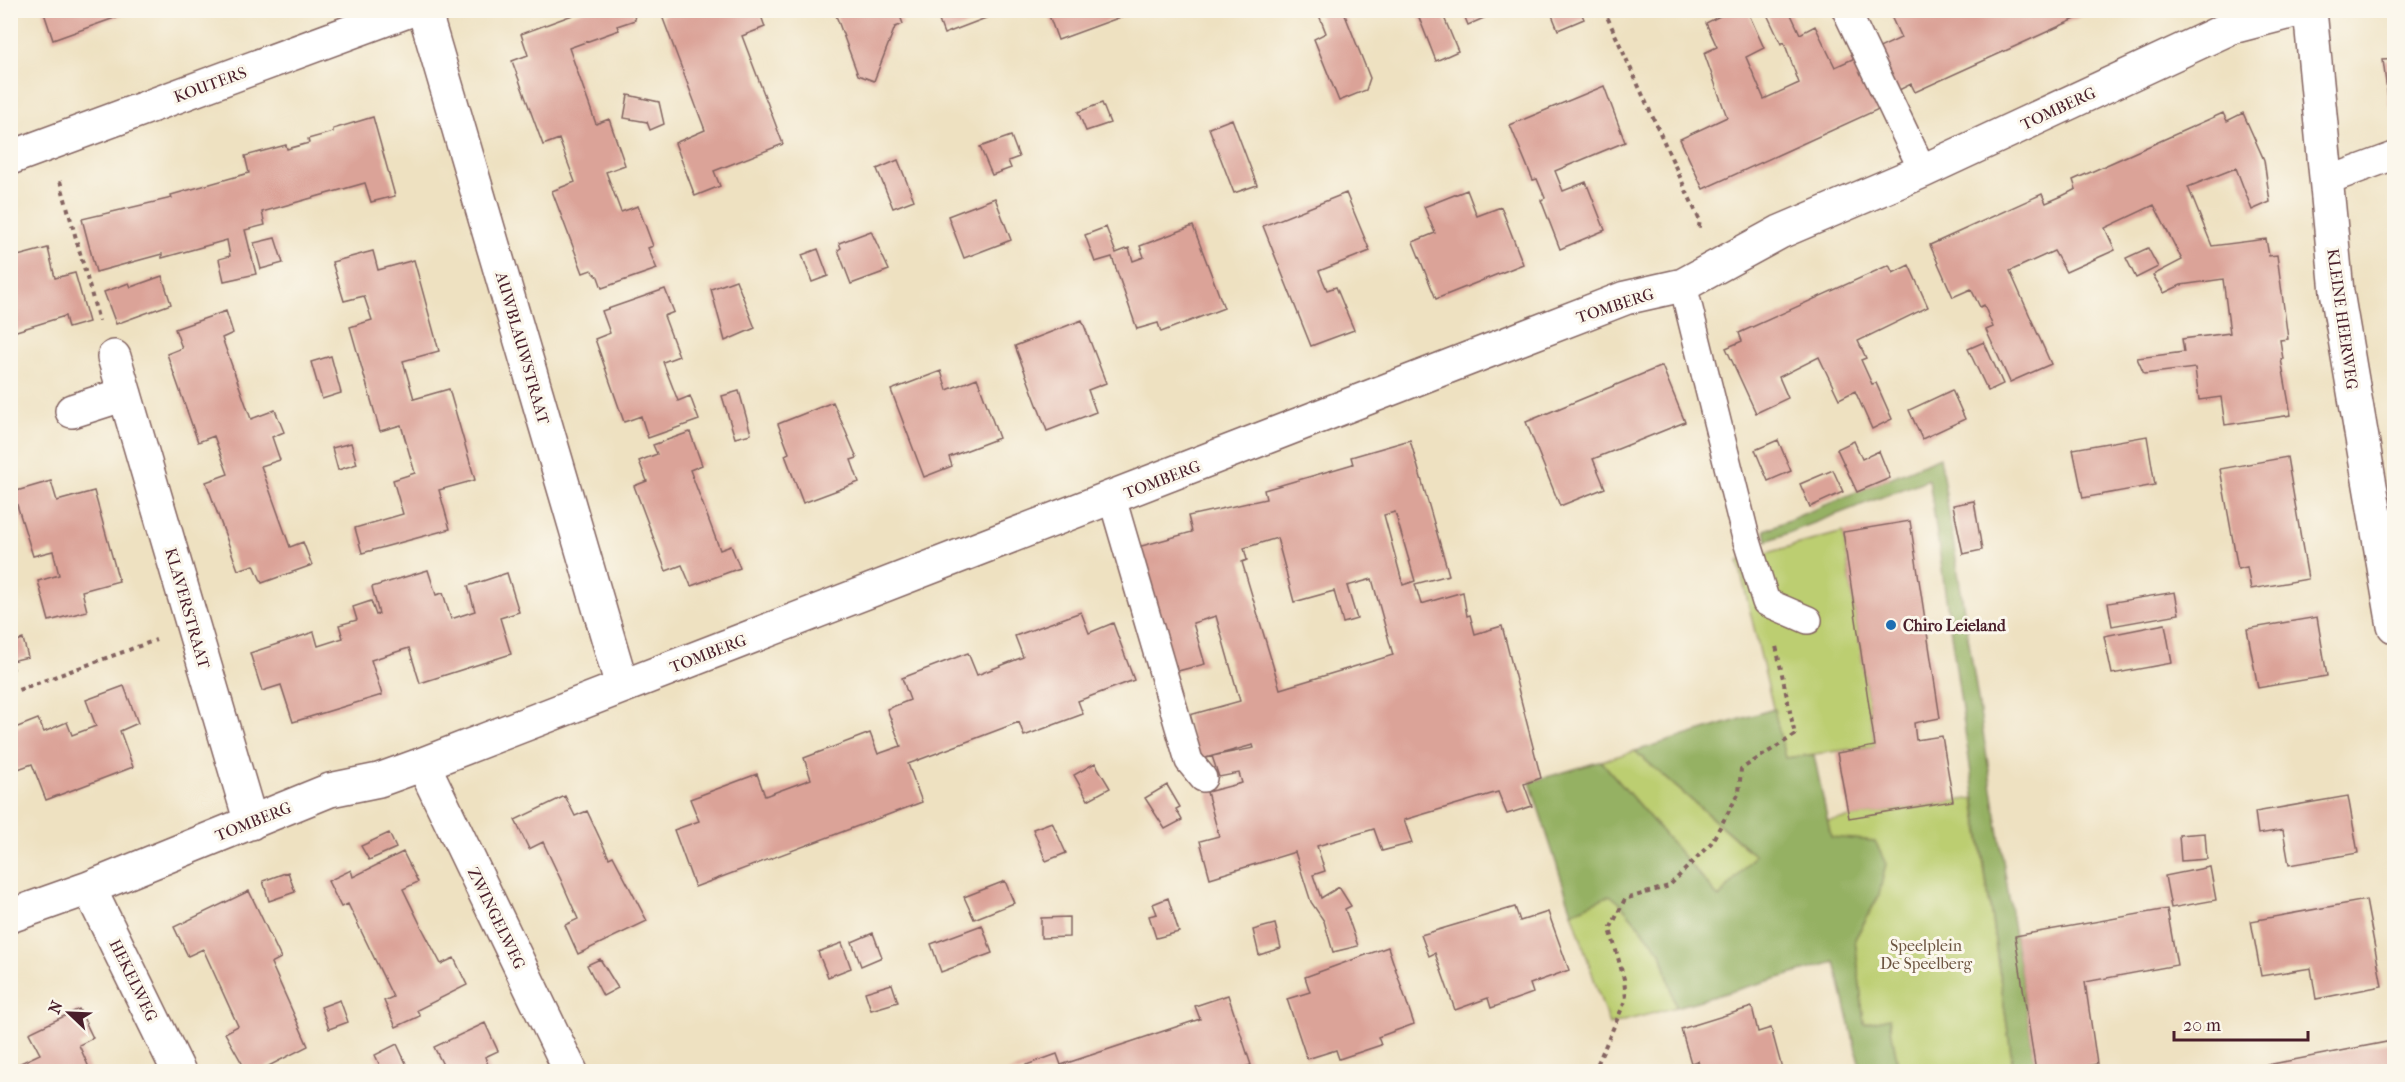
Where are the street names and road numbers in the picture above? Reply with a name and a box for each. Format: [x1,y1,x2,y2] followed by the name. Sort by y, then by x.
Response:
[171,63,249,106] street label: KOUTERS
[2018,83,2099,134] street label: TOMBERG
[2323,247,2362,391] street label: KLEINE HEERWEG
[491,269,553,427] street label: AUWBLAUWSTRAAT
[1574,284,1656,327] street label: TOMBERG
[1121,456,1203,503] street label: TOMBERG
[161,546,214,671] street label: KLAVERSTRAAT
[667,630,749,677] street label: TOMBERG
[212,798,294,845] street label: TOMBERG
[464,864,529,972] street label: ZWINGELWEG
[106,936,162,1024] street label: HEKELWEG

